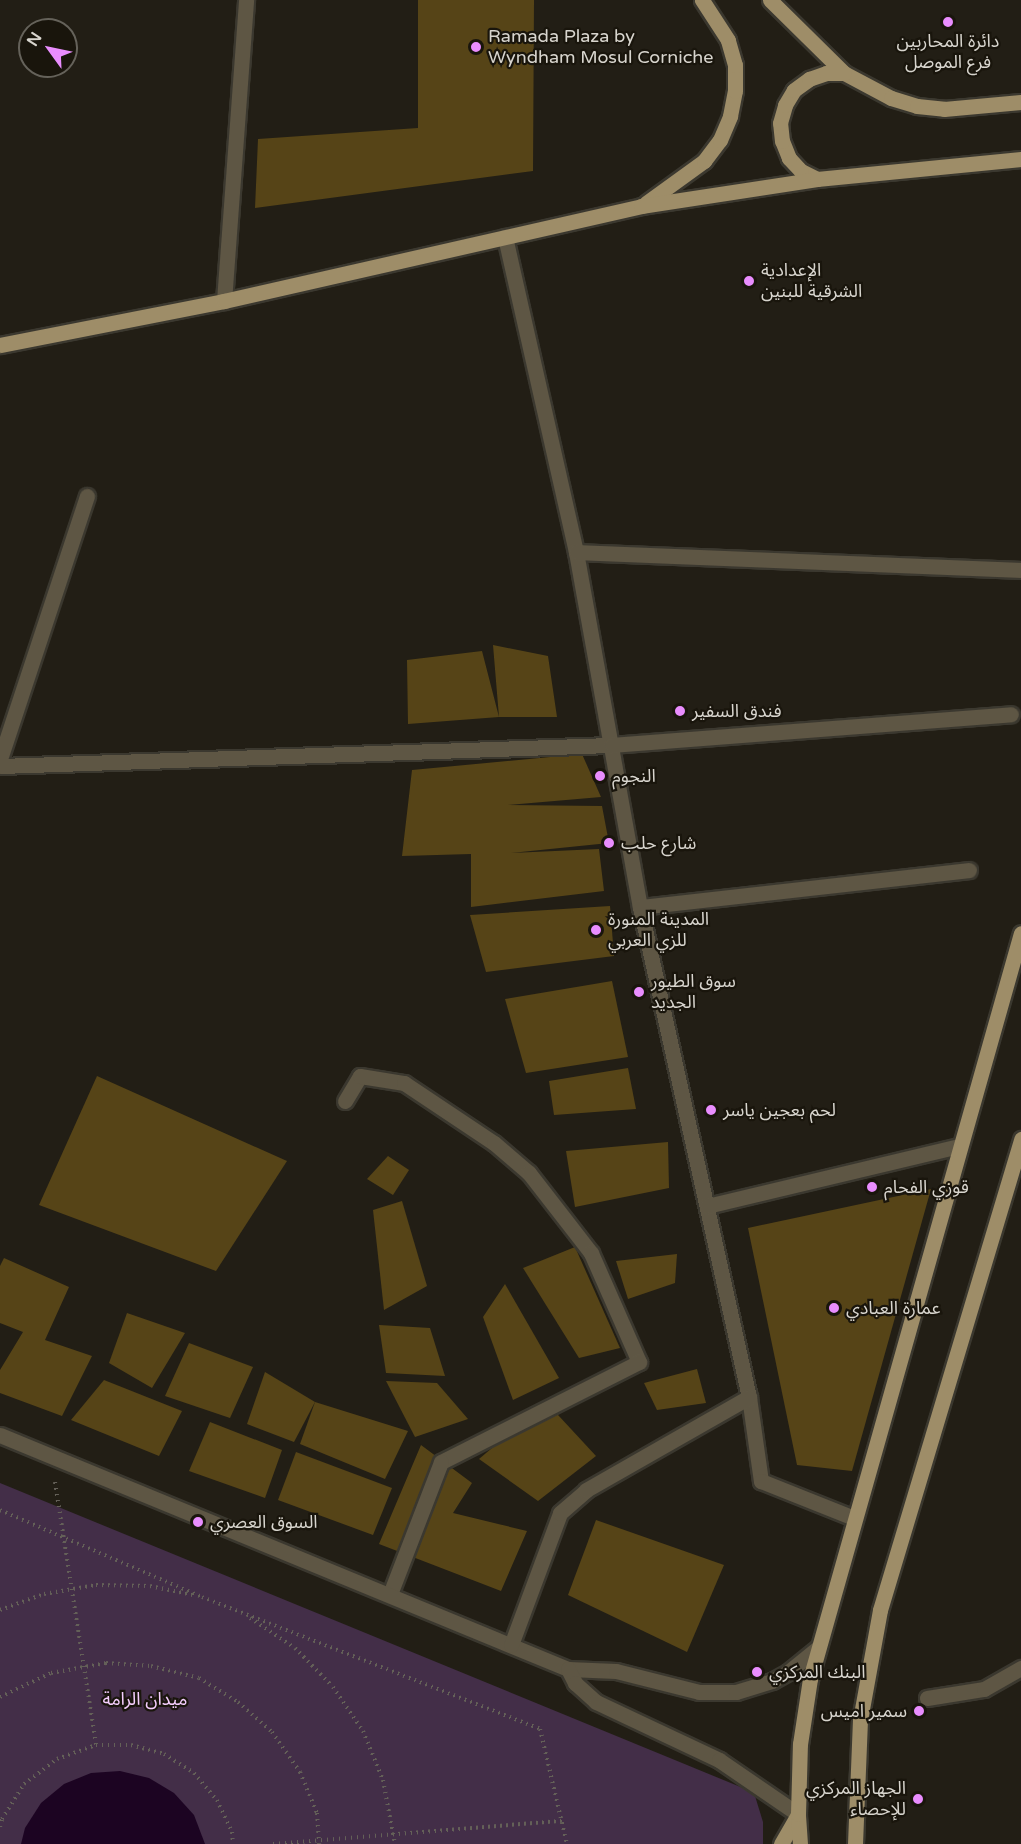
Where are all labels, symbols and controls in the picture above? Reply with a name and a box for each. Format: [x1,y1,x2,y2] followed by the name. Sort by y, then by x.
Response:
[941,15,955,29] marker: دائرة المحاربين فرع الموصل
[18,18,78,78] north arrow
[488,26,713,68] place label: Ramada Plaza by Wyndham Mosul Corniche
[23,28,46,50] text: N
[897,31,999,74] place label: دائرة المحاربين فرع الموصل
[469,40,483,54] marker: Ramada Plaza by Wyndham Mosul Corniche
[761,260,862,302] place label: الإعدادية الشرقية للبنين
[742,274,756,288] marker: الإعدادية الشرقية للبنين
[692,700,781,722] place label: فندق السفير
[673,704,687,718] marker: فندق السفير
[612,765,656,787] place label: النجوم
[593,769,607,783] marker: النجوم
[621,832,696,854] place label: شارع حلب
[602,836,616,850] marker: شارع حلب
[608,909,709,952] place label: المدينة المنورة للزي العربي
[589,923,603,937] marker: المدينة المنورة للزي العربي
[651,971,736,1014] place label: سوق الطيور الجديد
[632,985,646,999] marker: سوق الطيور الجديد
[723,1099,836,1121] place label: لحم بعجين ياسر
[704,1103,718,1117] marker: لحم بعجين ياسر
[884,1176,969,1198] place label: قوزي الفحام
[865,1180,879,1194] marker: قوزي الفحام
[846,1297,941,1319] place label: عمارة العبادي
[827,1301,841,1315] marker: عمارة العبادي
[210,1511,318,1533] place label: السوق العصري
[191,1515,205,1529] marker: السوق العصري
[769,1661,866,1683] place label: البنك المركزي
[750,1665,764,1679] marker: البنك المركزي
[102,1688,188,1710] park label: ميدان الرامة
[821,1700,907,1722] place label: سمير اميس
[912,1704,926,1718] marker: سمير اميس
[806,1778,906,1820] place label: الجهاز المركزي للإحصاء
[911,1792,925,1806] marker: الجهاز المركزي للإحصاء

